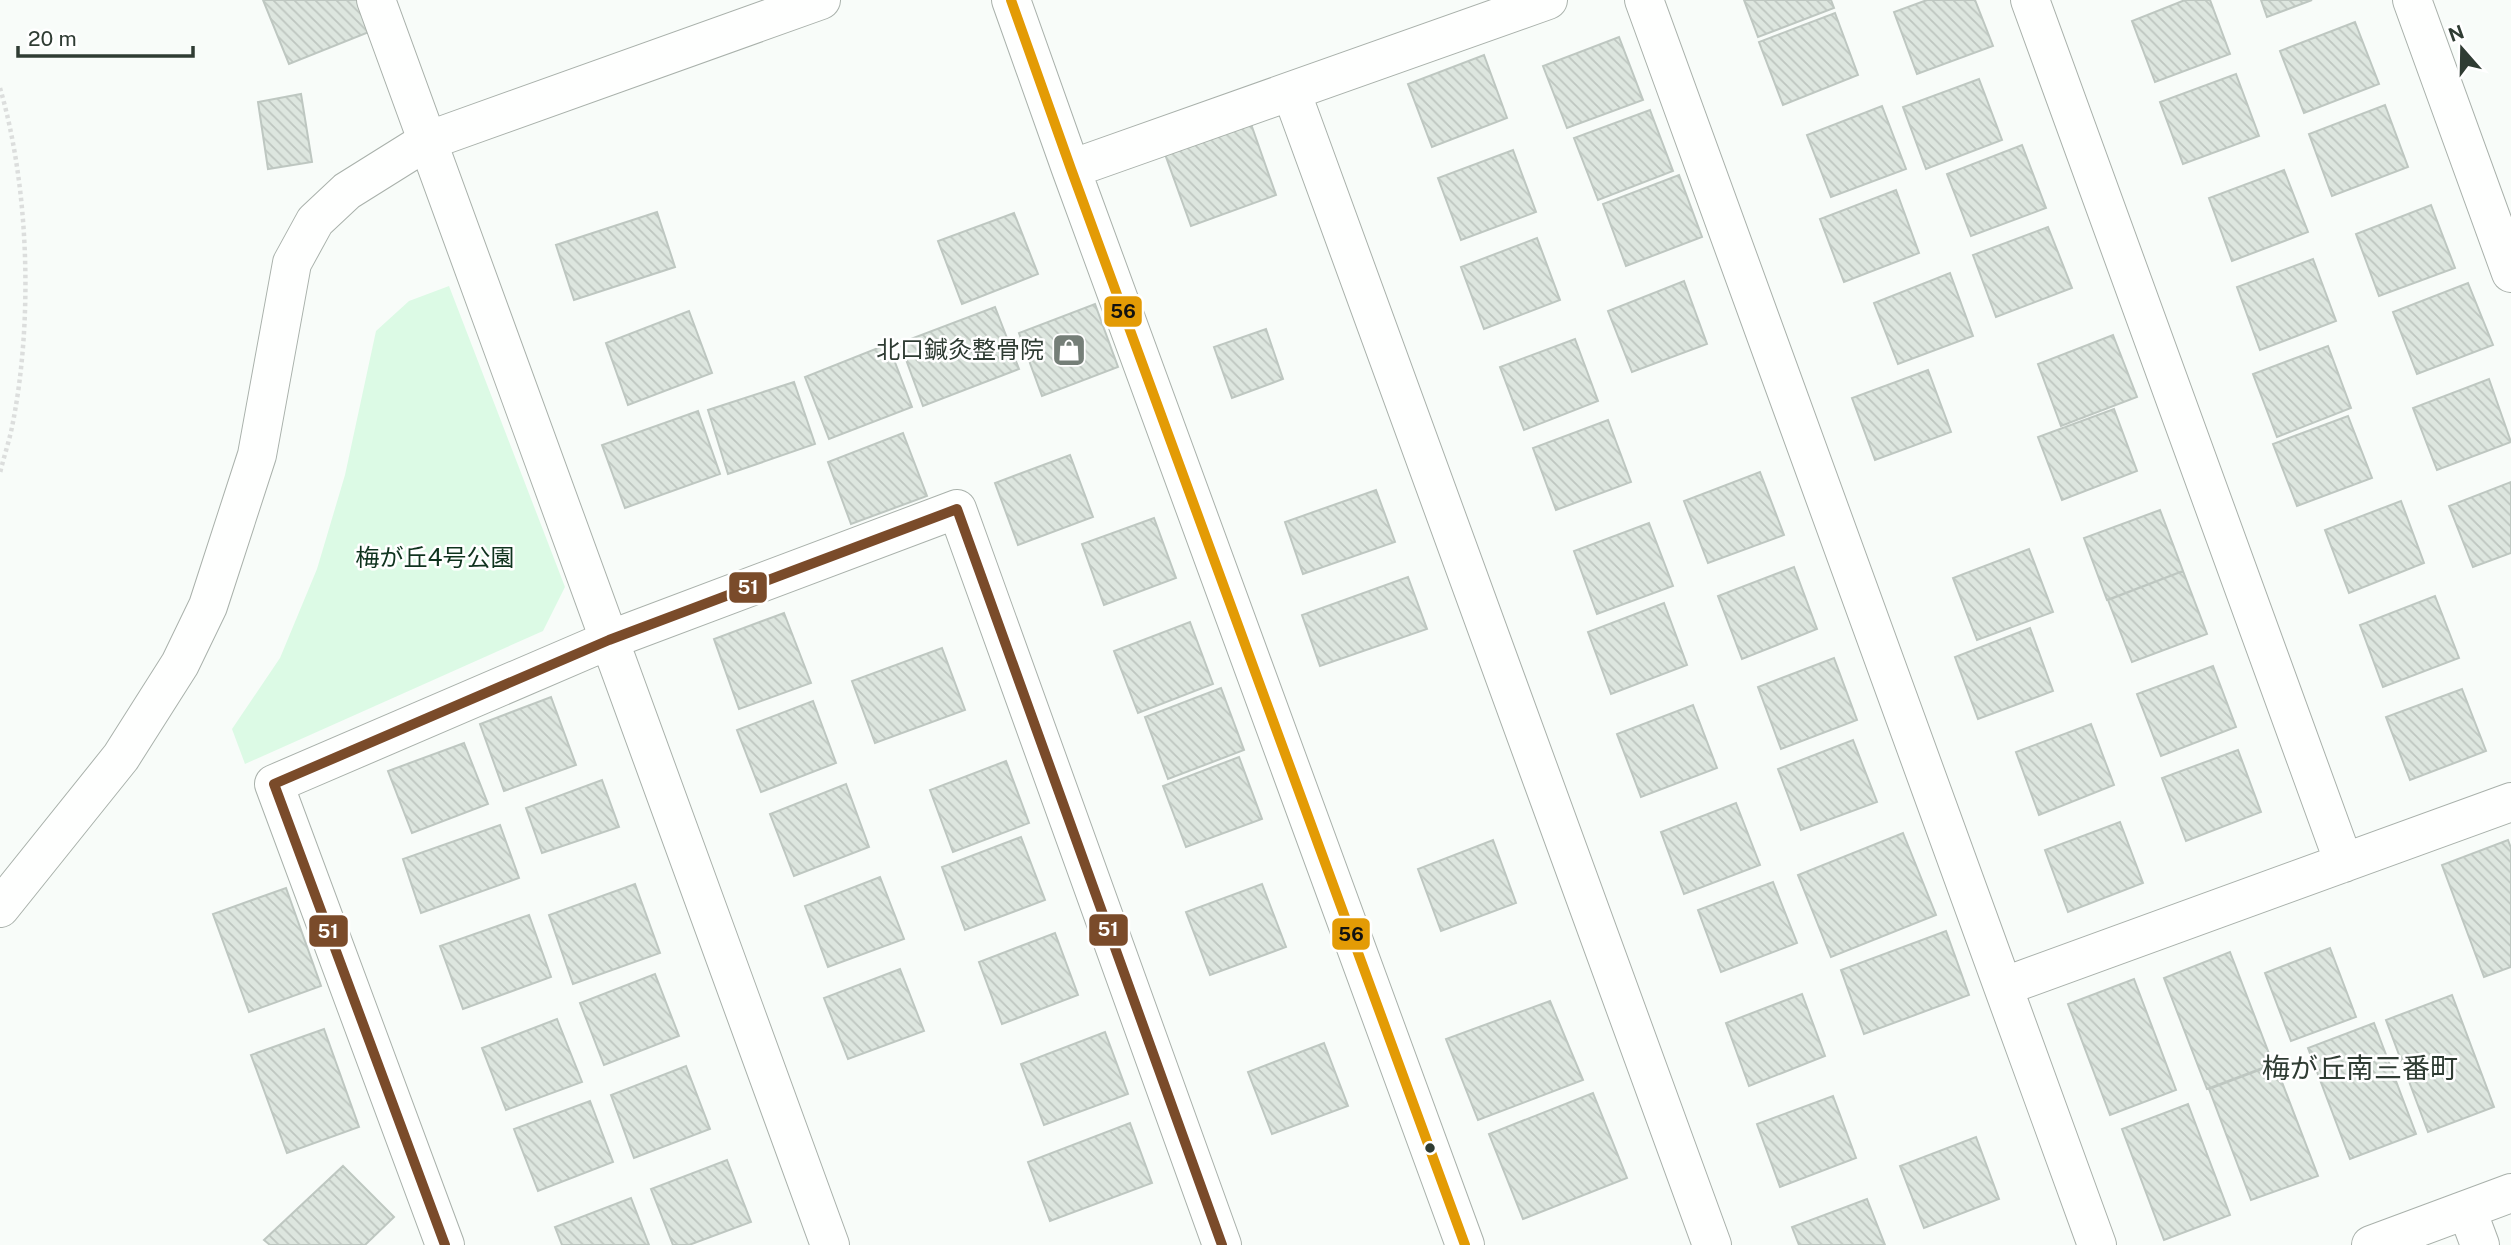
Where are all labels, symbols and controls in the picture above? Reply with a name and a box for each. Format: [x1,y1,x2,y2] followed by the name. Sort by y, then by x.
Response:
[18,14,192,58] scale bar
[2427,14,2497,84] north arrow
[2445,20,2467,46] text: N
[28,26,77,51] text: 20 m
[1103,295,1143,328] line badge: 56
[1110,300,1136,322] text: 56
[1050,331,1088,369] shop icon: 北口鍼灸整骨院
[876,335,1044,363] place label: 北口鍼灸整骨院
[355,543,515,571] park label: 梅が丘4号公園
[728,571,768,604] line badge: 51
[738,576,758,598] text: 51
[1088,913,1129,947] line badge: 51
[308,914,349,948] line badge: 51
[1331,917,1371,951] line badge: 56
[1098,918,1118,940] text: 51
[318,920,338,942] text: 51
[1338,923,1364,945] text: 56
[2262,1051,2458,1084] district label: 梅が丘南三番町
[1423,1141,1437,1155] unlabelled marker

